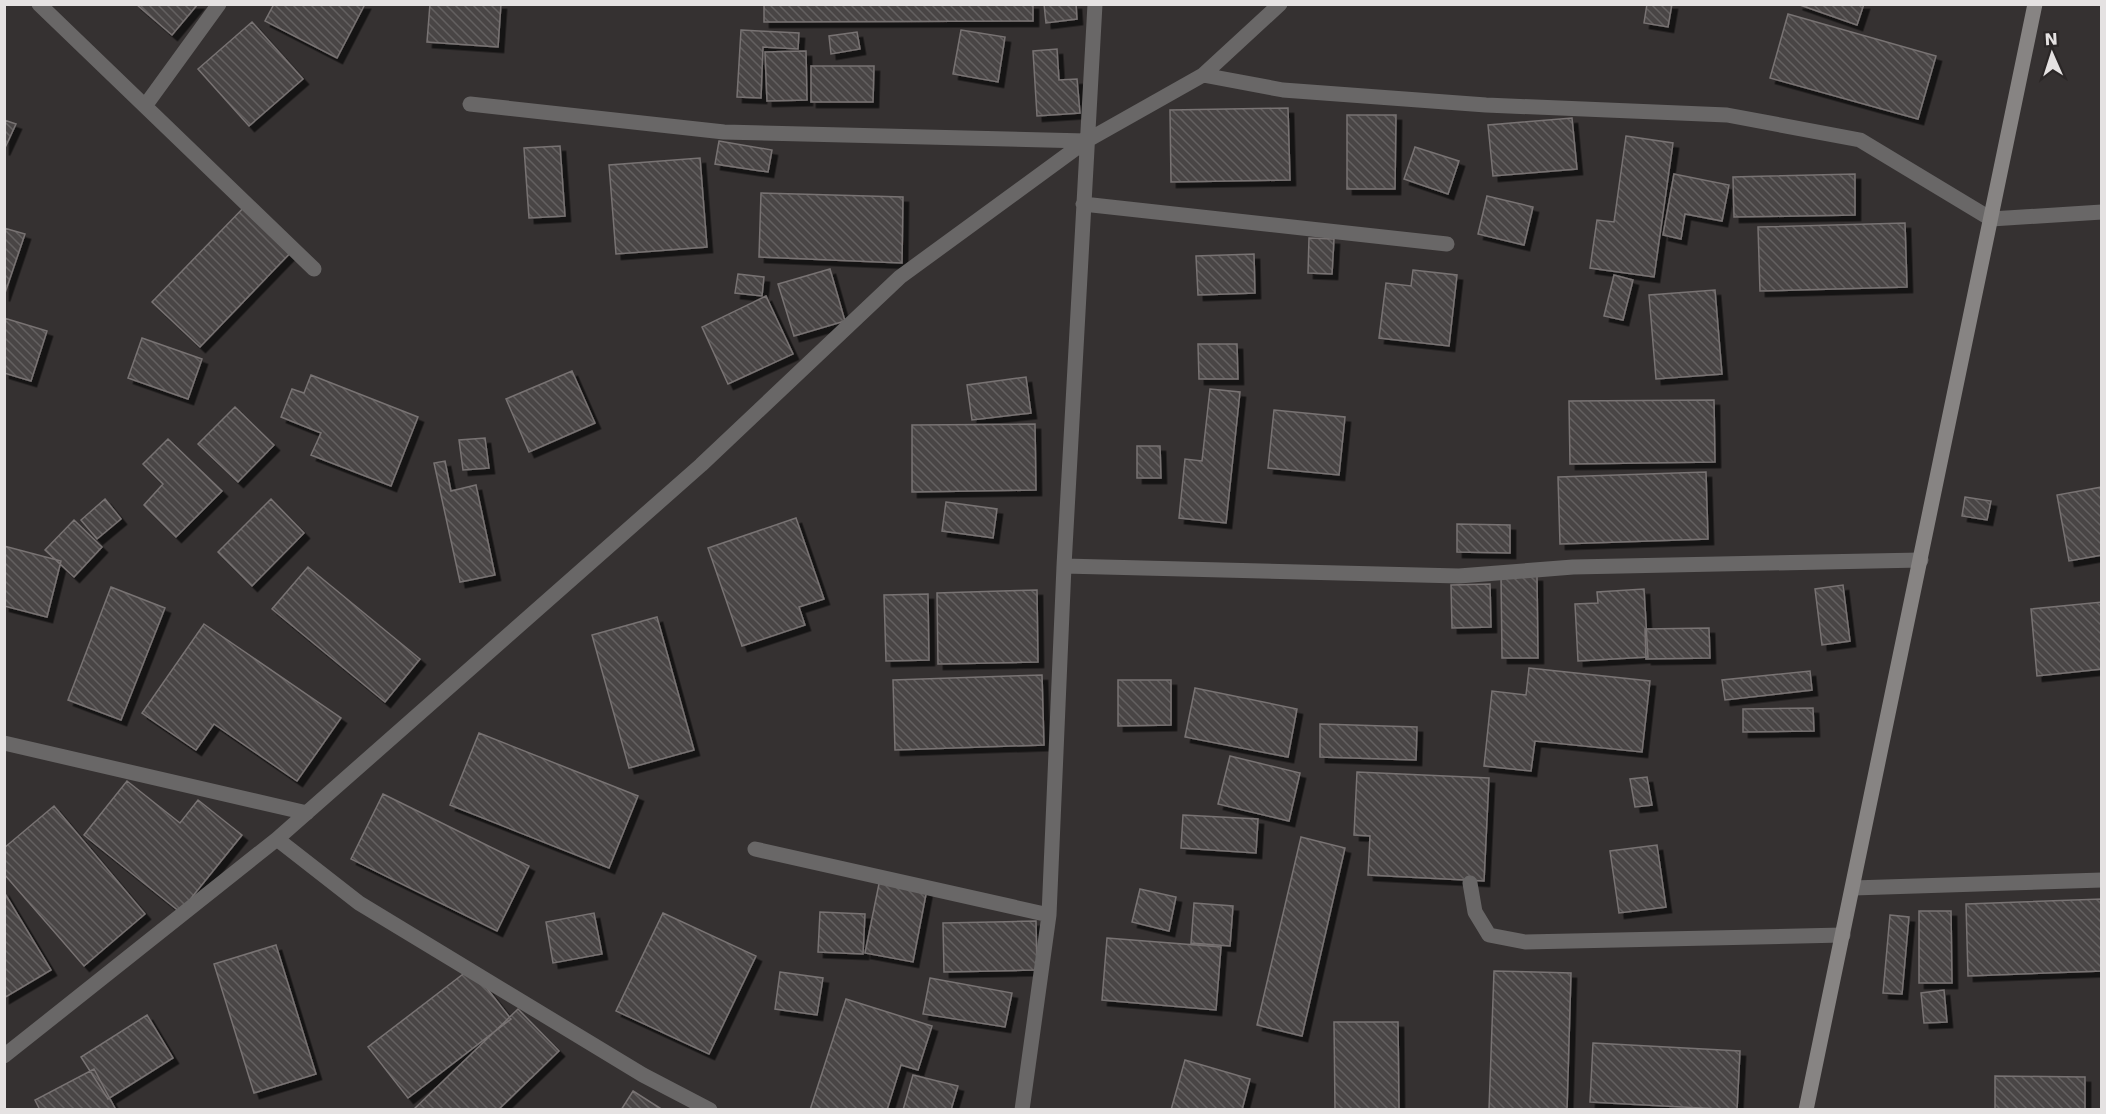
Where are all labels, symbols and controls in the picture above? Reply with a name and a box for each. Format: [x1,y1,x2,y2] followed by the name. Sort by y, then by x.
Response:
[2022,24,2082,84] north arrow
[2044,30,2058,49] text: N

